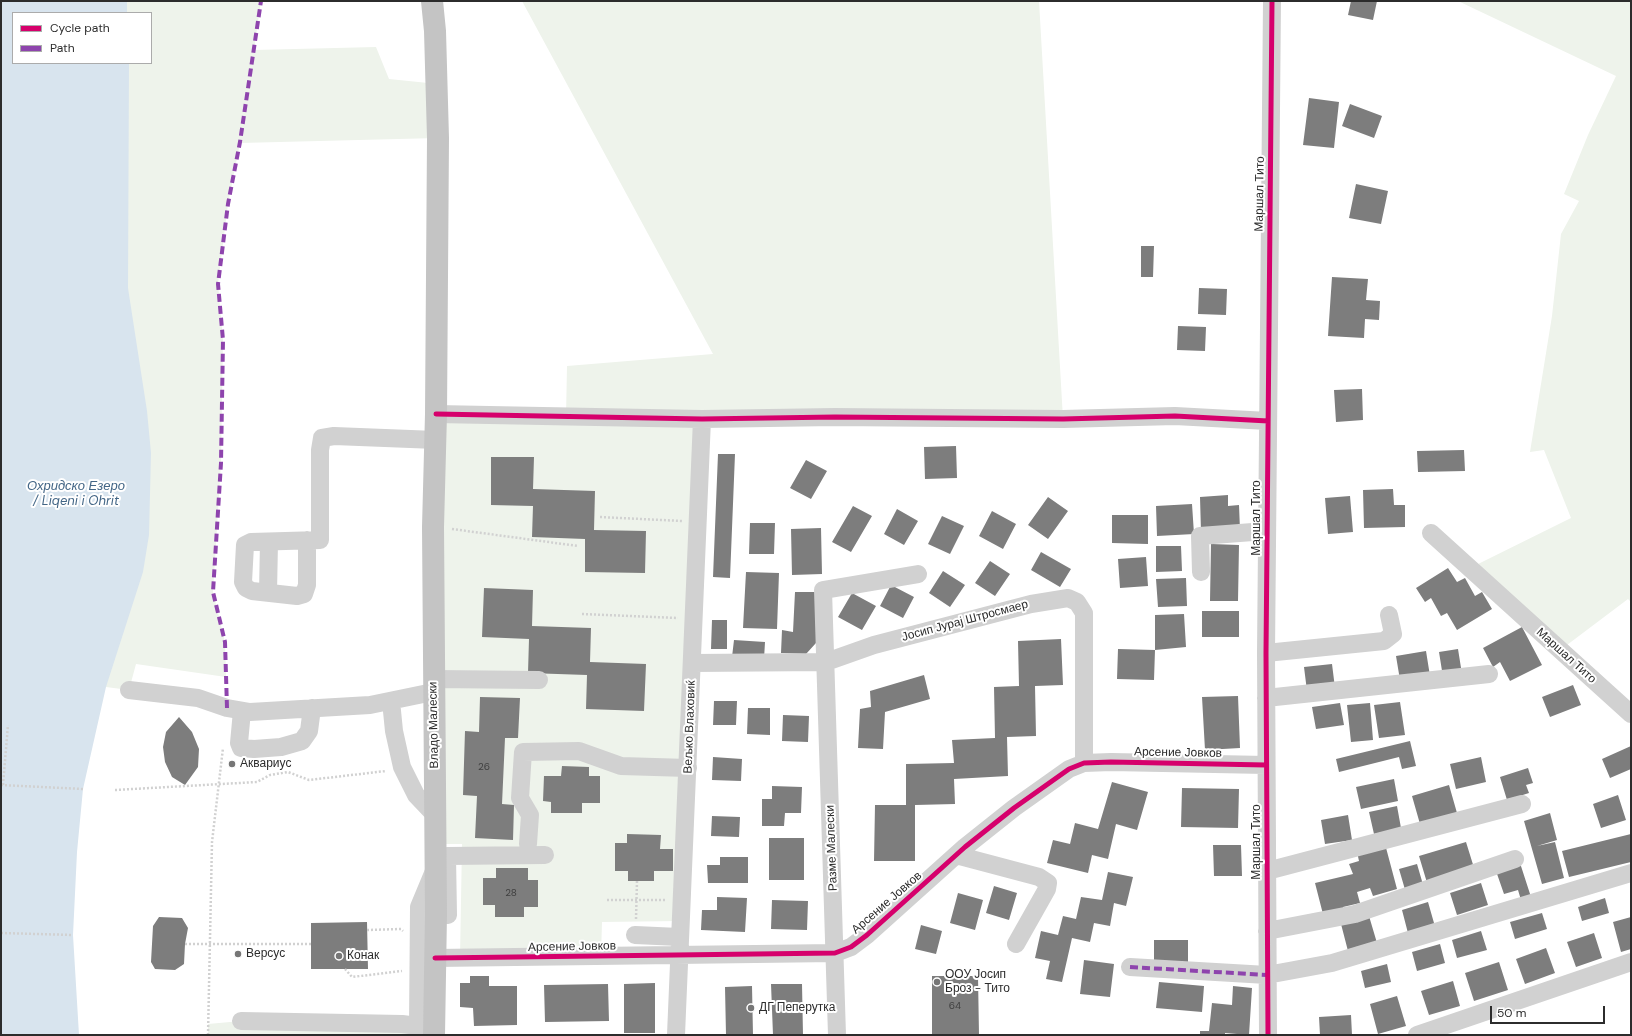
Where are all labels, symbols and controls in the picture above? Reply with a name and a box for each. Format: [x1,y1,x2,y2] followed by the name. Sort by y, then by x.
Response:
[12,12,152,64] legend
[50,20,110,36] text: Cycle path
[50,40,75,56] text: Path
[1252,156,1268,232] street label: Маршал Тито
[27,479,125,510] water label: Охридско Езеро / Liqeni i Ohrit
[1250,480,1264,556] street label: Маршал Тито
[900,597,1030,645] street label: Јосип Јурај Штросмаер
[1533,625,1599,687] street label: Маршал Тито
[681,680,699,774] street label: Вељко Влаховиќ
[426,681,442,769] street label: Владо Малески
[1134,745,1222,761] street label: Арсение Јовков
[240,757,291,771] place label: Аквариус
[227,759,237,769] marker: Аквариус
[478,761,490,773] house number: 26
[1250,804,1264,880] street label: Маршал Тито
[823,805,841,891] street label: Разме Малески
[849,869,925,937] street label: Арсение Јовков
[505,887,517,899] house number: 28
[528,939,616,955] street label: Арсение Јовков
[246,947,285,961] place label: Версус
[233,949,243,959] marker: Версус
[347,949,379,963] place label: Конак
[334,951,344,961] marker: Конак
[945,968,1010,996] place label: ООУ Јосип Броз - Тито
[932,977,942,987] marker: ООУ Јосип Броз - Тито
[1492,998,1607,1024] scale bar
[949,1000,961,1012] house number: 64
[759,1001,836,1015] place label: ДГ Пеперутка
[746,1003,756,1013] marker: ДГ Пеперутка
[1497,1005,1526,1021] text: 50 m

